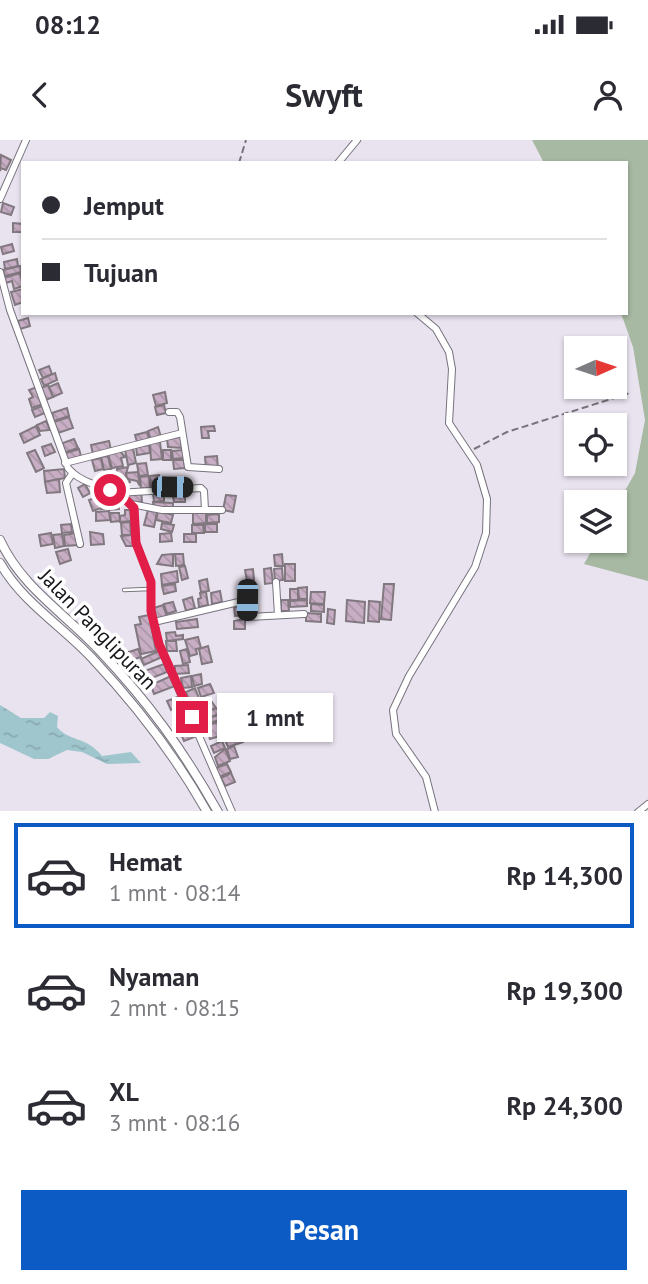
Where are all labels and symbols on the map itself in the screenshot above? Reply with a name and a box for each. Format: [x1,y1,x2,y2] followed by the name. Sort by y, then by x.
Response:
[564,336,626,399] north arrow
[94,474,126,506] route start
[151,476,194,498] car
[33,562,163,695] street label: Jalan Panglipuran
[237,579,258,621] car
[216,692,332,742] callout: 1 mnt
[176,701,208,733] route end

